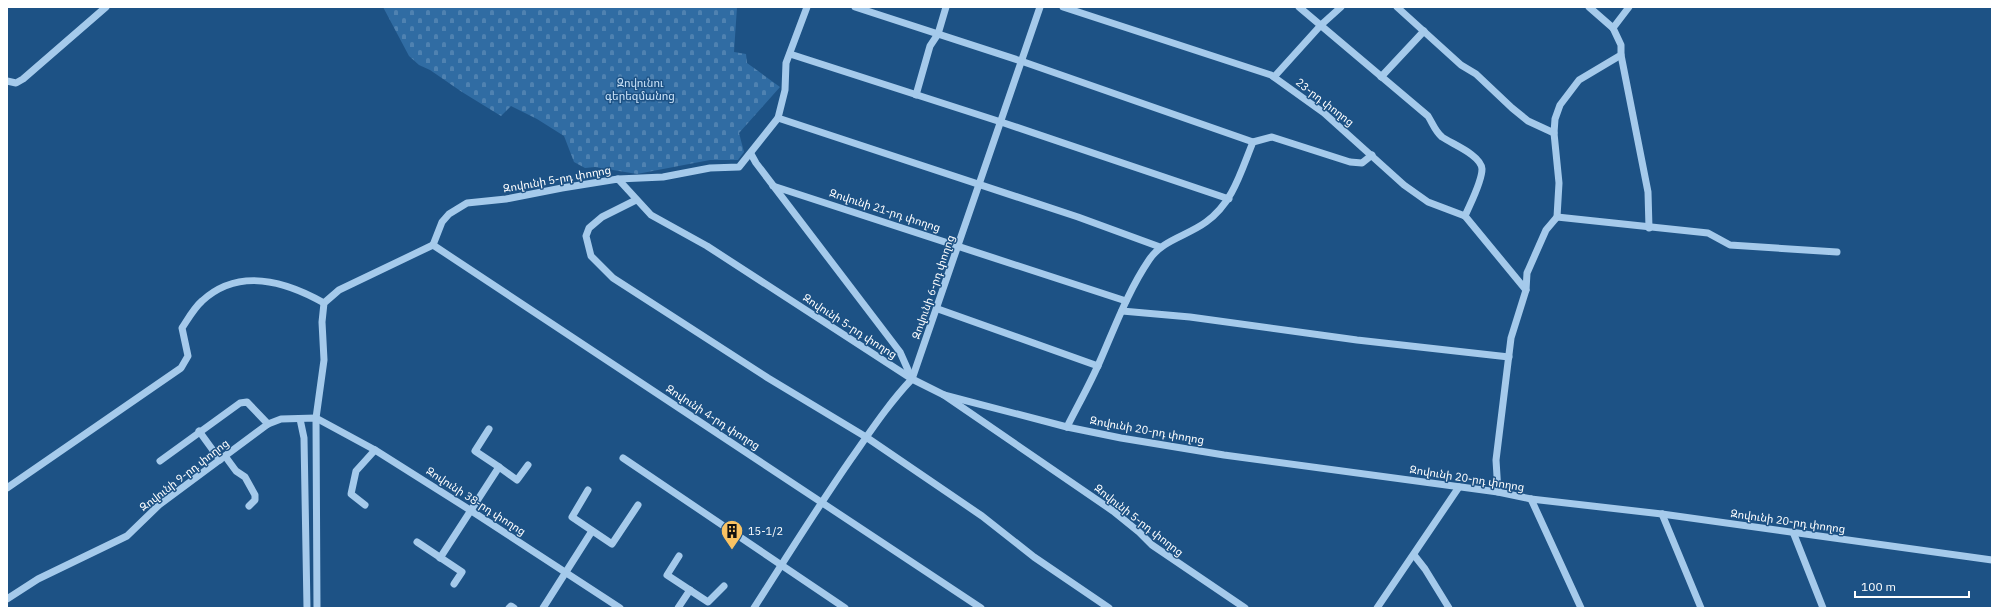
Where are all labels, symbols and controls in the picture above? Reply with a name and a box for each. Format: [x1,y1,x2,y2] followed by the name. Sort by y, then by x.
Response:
[1293,75,1357,129] street label: 23-րդ փողոց
[605,76,675,103] park label: Զովունու գերեզմանոց
[502,163,612,195] street label: Զովունի 5-րդ փողոց
[828,185,942,235] street label: Զովունի 21-րդ փողոց
[909,233,957,341] street label: Զովունի 6-րդ փողոց
[800,290,900,362] street label: Զովունի 5-րդ փողոց
[663,381,763,453] street label: Զովունի 4-րդ փողոց
[1089,413,1205,447] street label: Զովունի 20-րդ փողոց
[137,436,231,514] street label: Զովունի 9-րդ փողոց
[1409,462,1525,494] street label: Զովունի 20-րդ փողոց
[424,464,528,538] street label: Զովունի 38-րդ փողոց
[1092,481,1186,559] street label: Զովունի 5-րդ փողոց
[1730,506,1846,536] street label: Զովունի 20-րդ փողոց
[719,518,745,551] building icon: 15-1/2
[748,524,783,538] place label: 15-1/2
[1855,573,1969,599] scale bar
[1861,579,1896,594] text: 100 m

